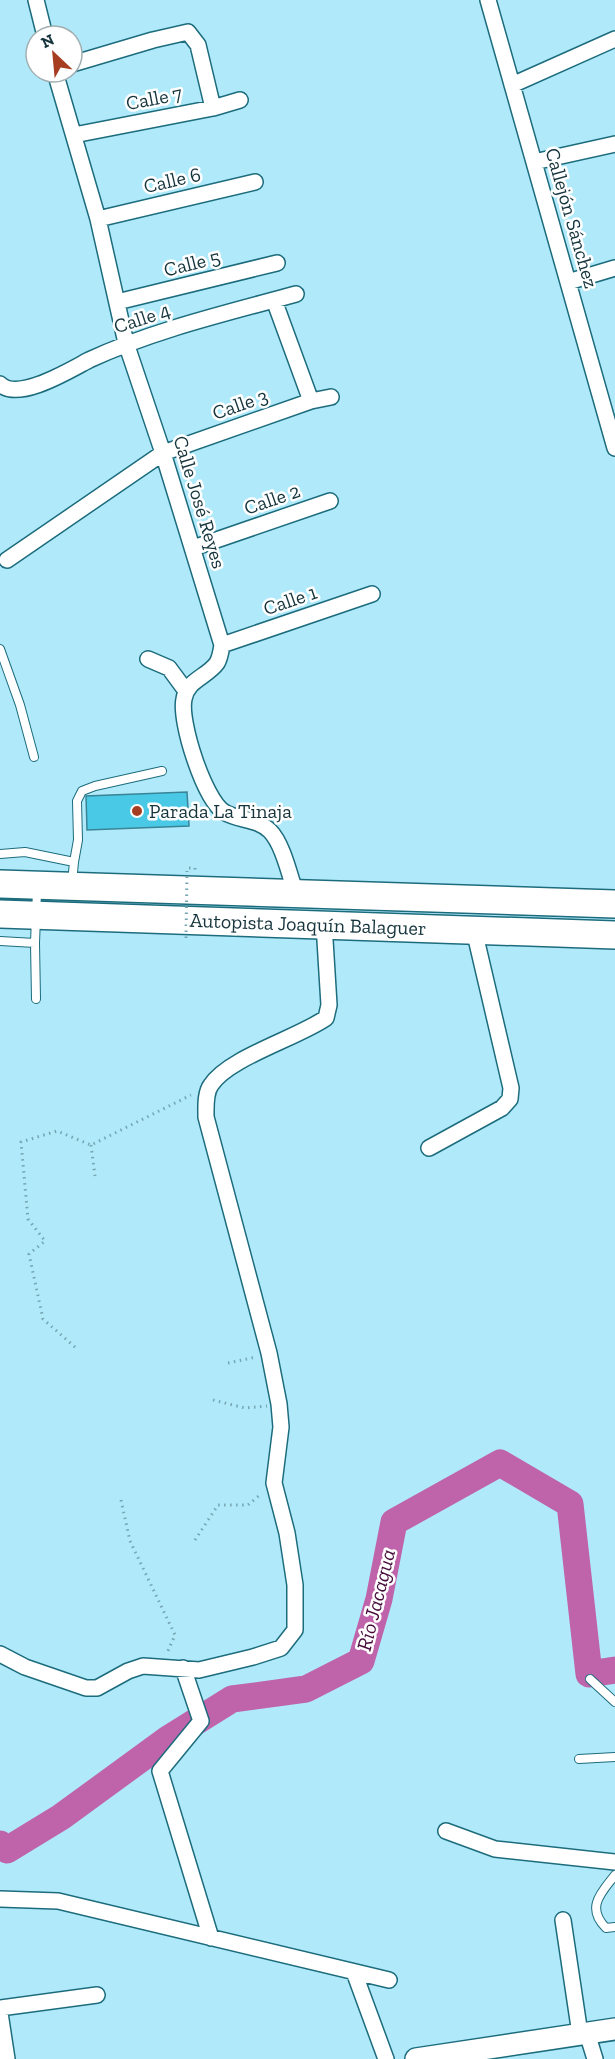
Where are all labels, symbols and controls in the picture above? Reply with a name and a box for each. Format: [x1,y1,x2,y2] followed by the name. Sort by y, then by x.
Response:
[24,24,84,84] north arrow
[38,30,57,52] text: N
[124,81,185,115] street label: Calle 7
[541,145,603,291] street label: Callejón Sánchez
[141,162,203,198] street label: Calle 6
[161,244,223,282] street label: Calle 5
[111,298,173,338] street label: Calle 4
[209,383,271,425] street label: Calle 3
[168,433,232,571] street label: Calle José Reyes
[241,478,303,520] street label: Calle 2
[260,580,320,620] street label: Calle 1
[149,799,292,823] place label: Parada La Tinaja
[130,804,144,818] marker: Parada La Tinaja
[189,908,427,940] street label: Autopista Joaquín Balaguer
[351,1546,400,1653] water label: Río Jacagua

